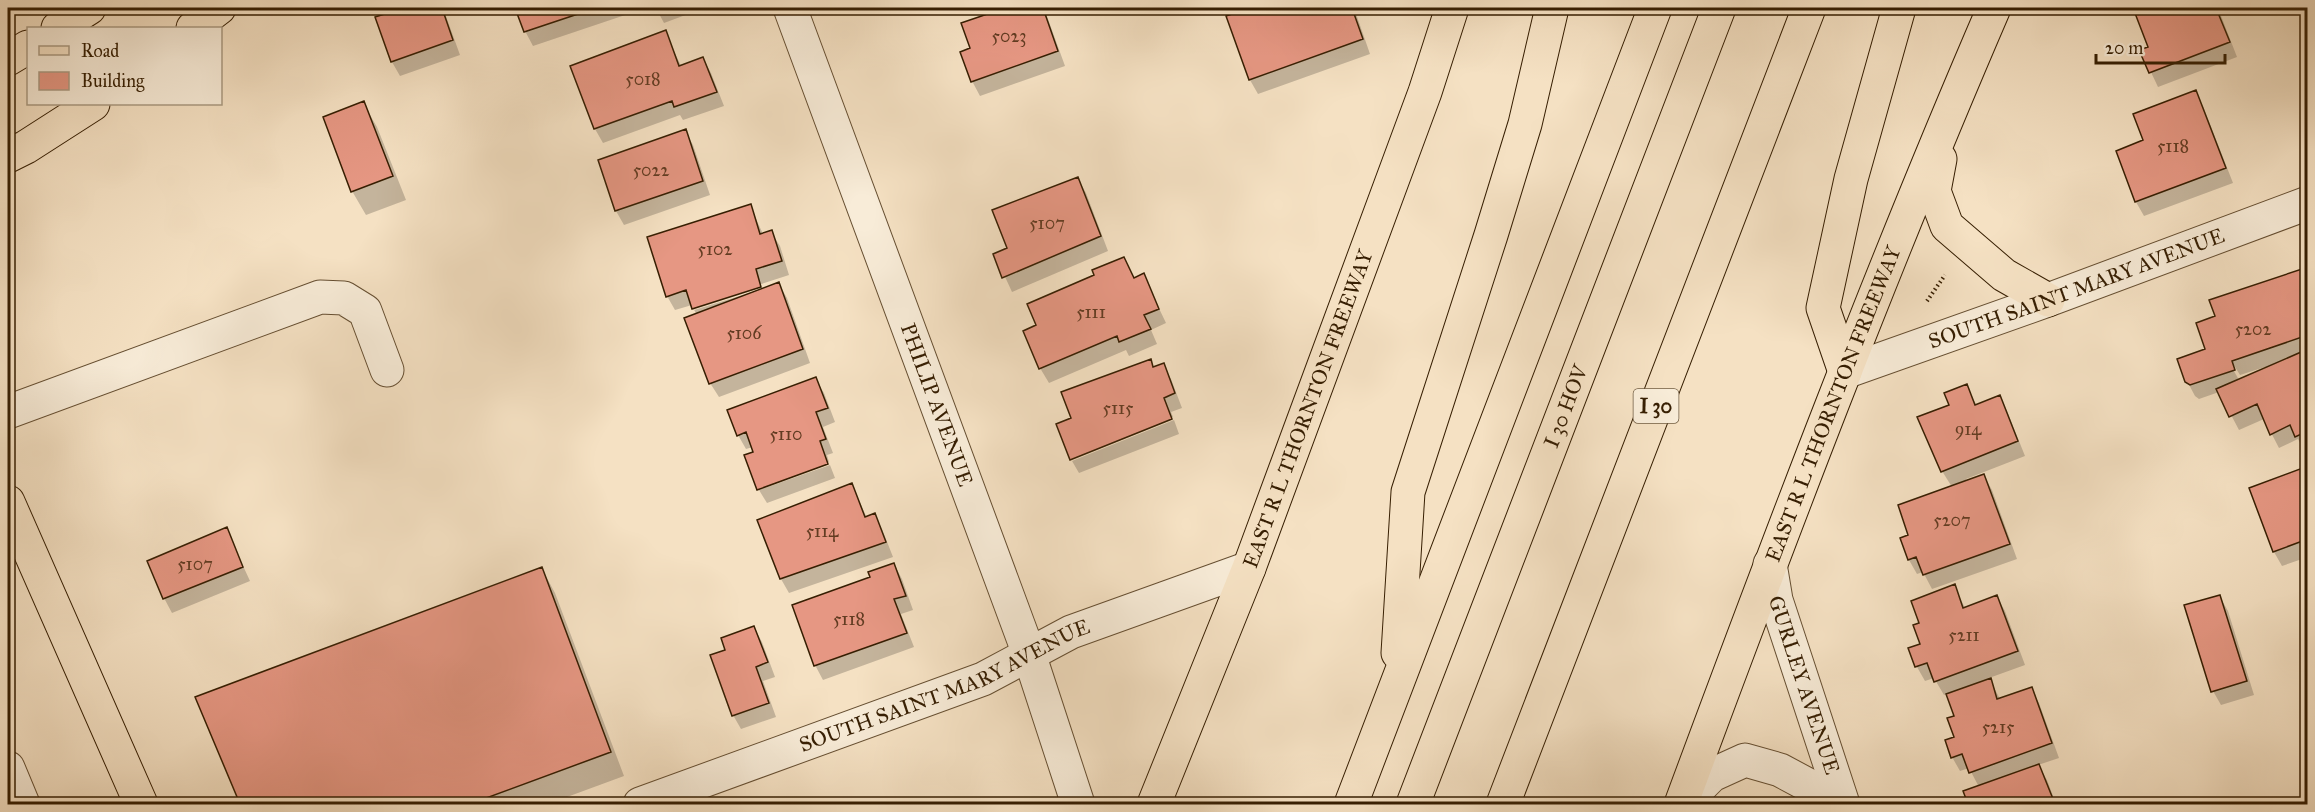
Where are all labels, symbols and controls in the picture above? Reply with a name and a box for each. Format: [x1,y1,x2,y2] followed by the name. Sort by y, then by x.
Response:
[992,25,1026,47] house number: 5023
[27,27,222,105] legend
[2096,27,2225,65] scale bar
[2105,37,2143,59] text: 20 m
[81,40,119,62] text: Road
[625,68,661,90] house number: 5018
[81,70,145,93] text: Building
[2157,135,2189,157] house number: 5118
[633,159,669,181] house number: 5022
[1029,212,1065,234] house number: 5107
[1925,222,2228,354] street label: SOUTH SAINT MARY AVENUE
[698,238,732,260] house number: 5102
[1760,241,1907,566] street label: EAST R L THORNTON FREEWAY
[1237,246,1379,572] street label: EAST R L THORNTON FREEWAY
[1076,301,1106,323] house number: 5111
[2235,318,2271,340] house number: 5202
[895,320,979,490] street label: PHILIP AVENUE
[726,322,762,344] house number: 5106
[1538,360,1594,451] street label: I 30 HOV
[1634,389,1678,423] road number: I 30
[1103,397,1134,419] house number: 5115
[1955,418,1982,440] house number: 914
[770,423,803,445] house number: 5110
[1933,509,1971,531] house number: 5207
[806,520,839,542] house number: 5114
[177,553,213,575] house number: 5107
[1762,592,1845,778] street label: GURLEY AVENUE
[833,608,865,630] house number: 5118
[796,613,1093,758] street label: SOUTH SAINT MARY AVENUE
[1948,624,1980,646] house number: 5211
[1982,716,2015,738] house number: 5215

